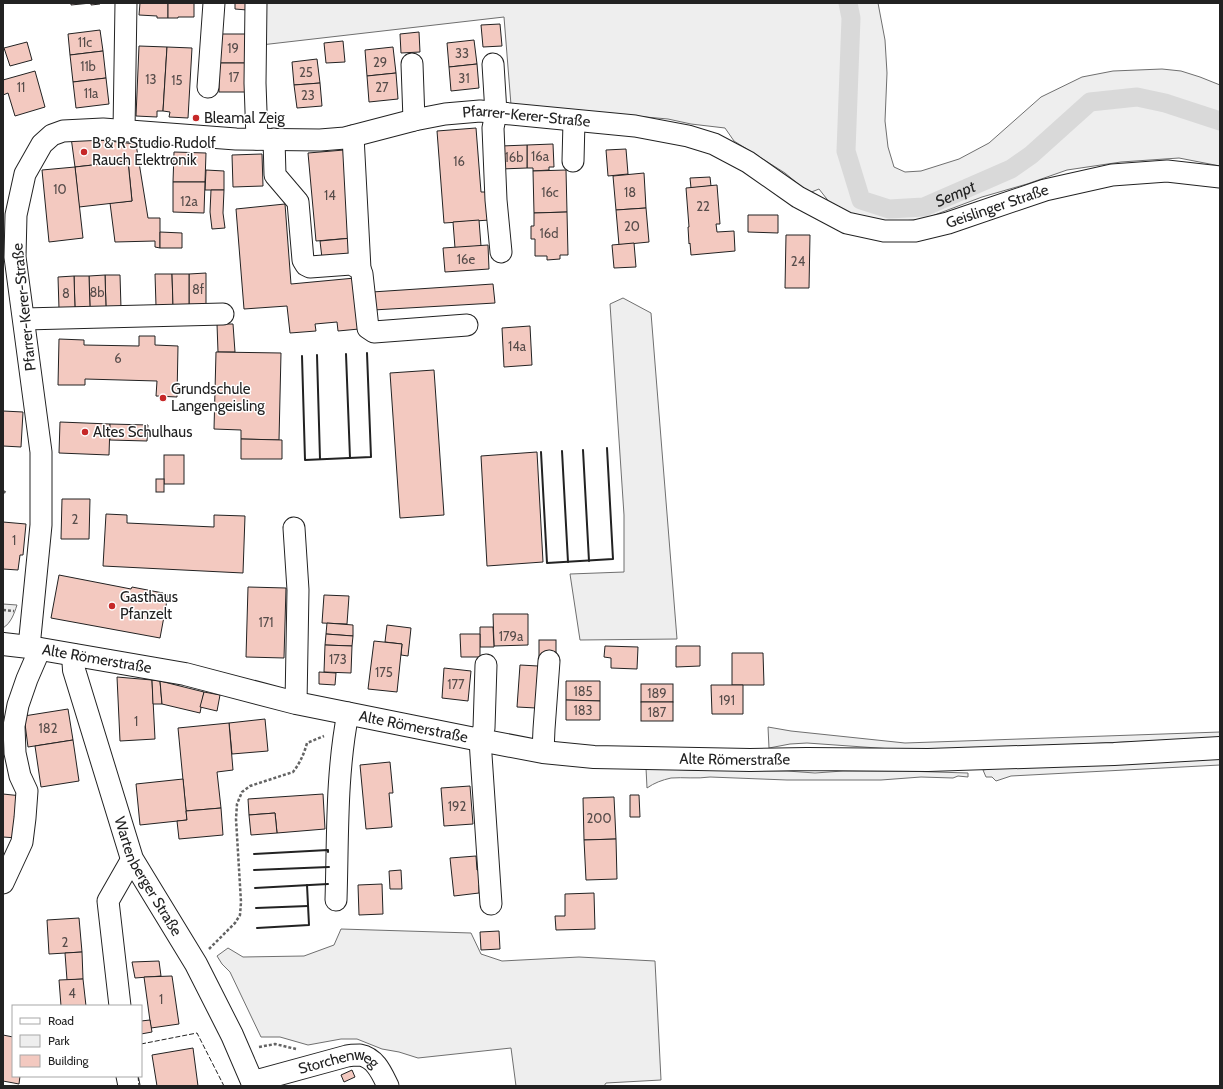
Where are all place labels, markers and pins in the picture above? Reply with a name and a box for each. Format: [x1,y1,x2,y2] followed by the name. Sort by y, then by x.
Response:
[204,109,285,127] place label: Bleamal Zeig
[191,113,201,123] marker: Bleamal Zeig
[92,134,216,169] place label: B & R Studio Rudolf Rauch Elektronik
[79,147,89,157] marker: B & R Studio Rudolf Rauch Elektronik
[171,380,265,415] place label: Grundschule Langengeisling
[158,393,168,403] marker: Grundschule Langengeisling
[93,423,192,441] place label: Altes Schulhaus
[80,427,90,437] marker: Altes Schulhaus
[120,588,178,623] place label: Gasthaus Pfanzelt
[107,601,117,611] marker: Gasthaus Pfanzelt

